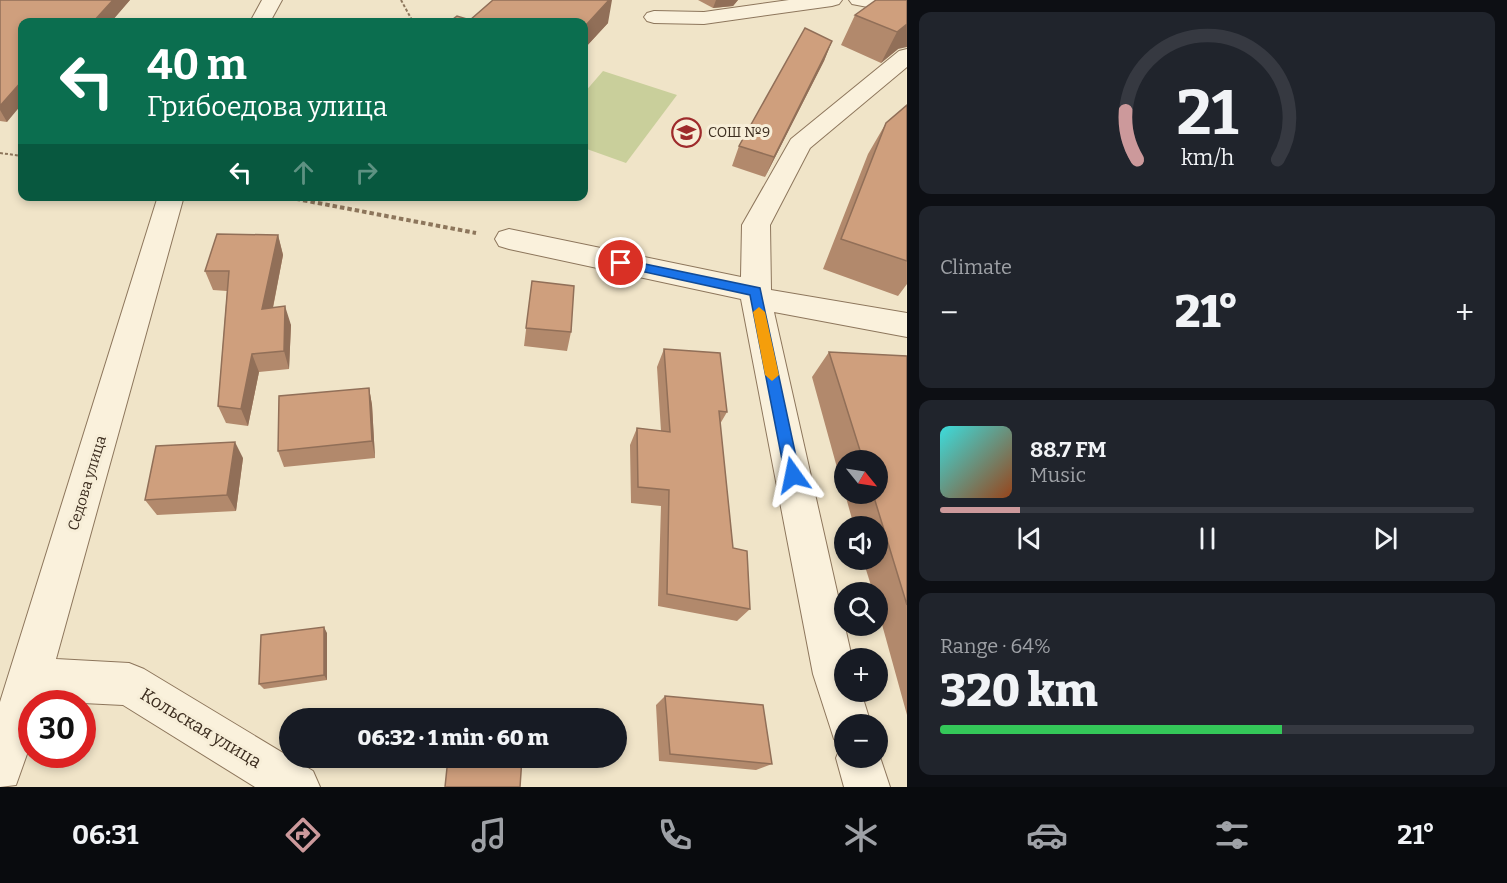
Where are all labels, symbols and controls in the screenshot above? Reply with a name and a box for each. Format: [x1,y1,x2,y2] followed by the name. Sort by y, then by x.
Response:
[147,40,247,90] text: 40 m
[48,42,126,120] icon: left
[1176,76,1238,151] text: 21
[147,91,387,123] text: Грибоедова улица
[671,116,703,148] school or university icon: СОШ №9
[708,124,770,141] place label: СОШ №9
[1180,145,1234,171] text: km/h
[224,156,257,189] icon: left
[287,156,320,189] icon: ahead
[350,156,383,189] icon: right
[595,237,646,288] pin
[604,246,637,279] icon: arrive
[940,255,1012,279] text: Climate
[1175,285,1239,339] text: 21°
[940,293,958,333] text: −
[1455,293,1474,333] text: +
[64,433,110,533] street label: Седова улица
[1030,436,1107,463] text: 88.7 FM
[761,443,825,507] position arrow
[834,450,888,504] north arrow
[834,450,888,768] map controls
[1030,463,1086,487] text: Music
[834,516,888,570] button: sound
[1013,522,1046,555] icon: previous
[1191,522,1224,555] icon: pause
[1369,522,1402,555] icon: next
[834,582,888,636] button: search
[940,634,1051,658] text: Range · 64%
[834,648,888,702] button: +
[940,664,1098,718] text: 320 km
[136,683,266,773] street label: Кольская улица
[18,690,96,768] speed limit sign: 30
[834,714,888,768] button: −
[358,724,548,751] text: 06:32 · 1 min · 60 m
[282,814,324,856] icon: directions
[468,814,510,856] icon: music
[654,814,696,856] icon: phone
[840,814,882,856] icon: climate
[1026,814,1068,856] icon: car
[1211,814,1253,856] icon: filters
[72,819,139,851] text: 06:31
[1397,819,1435,851] text: 21°

